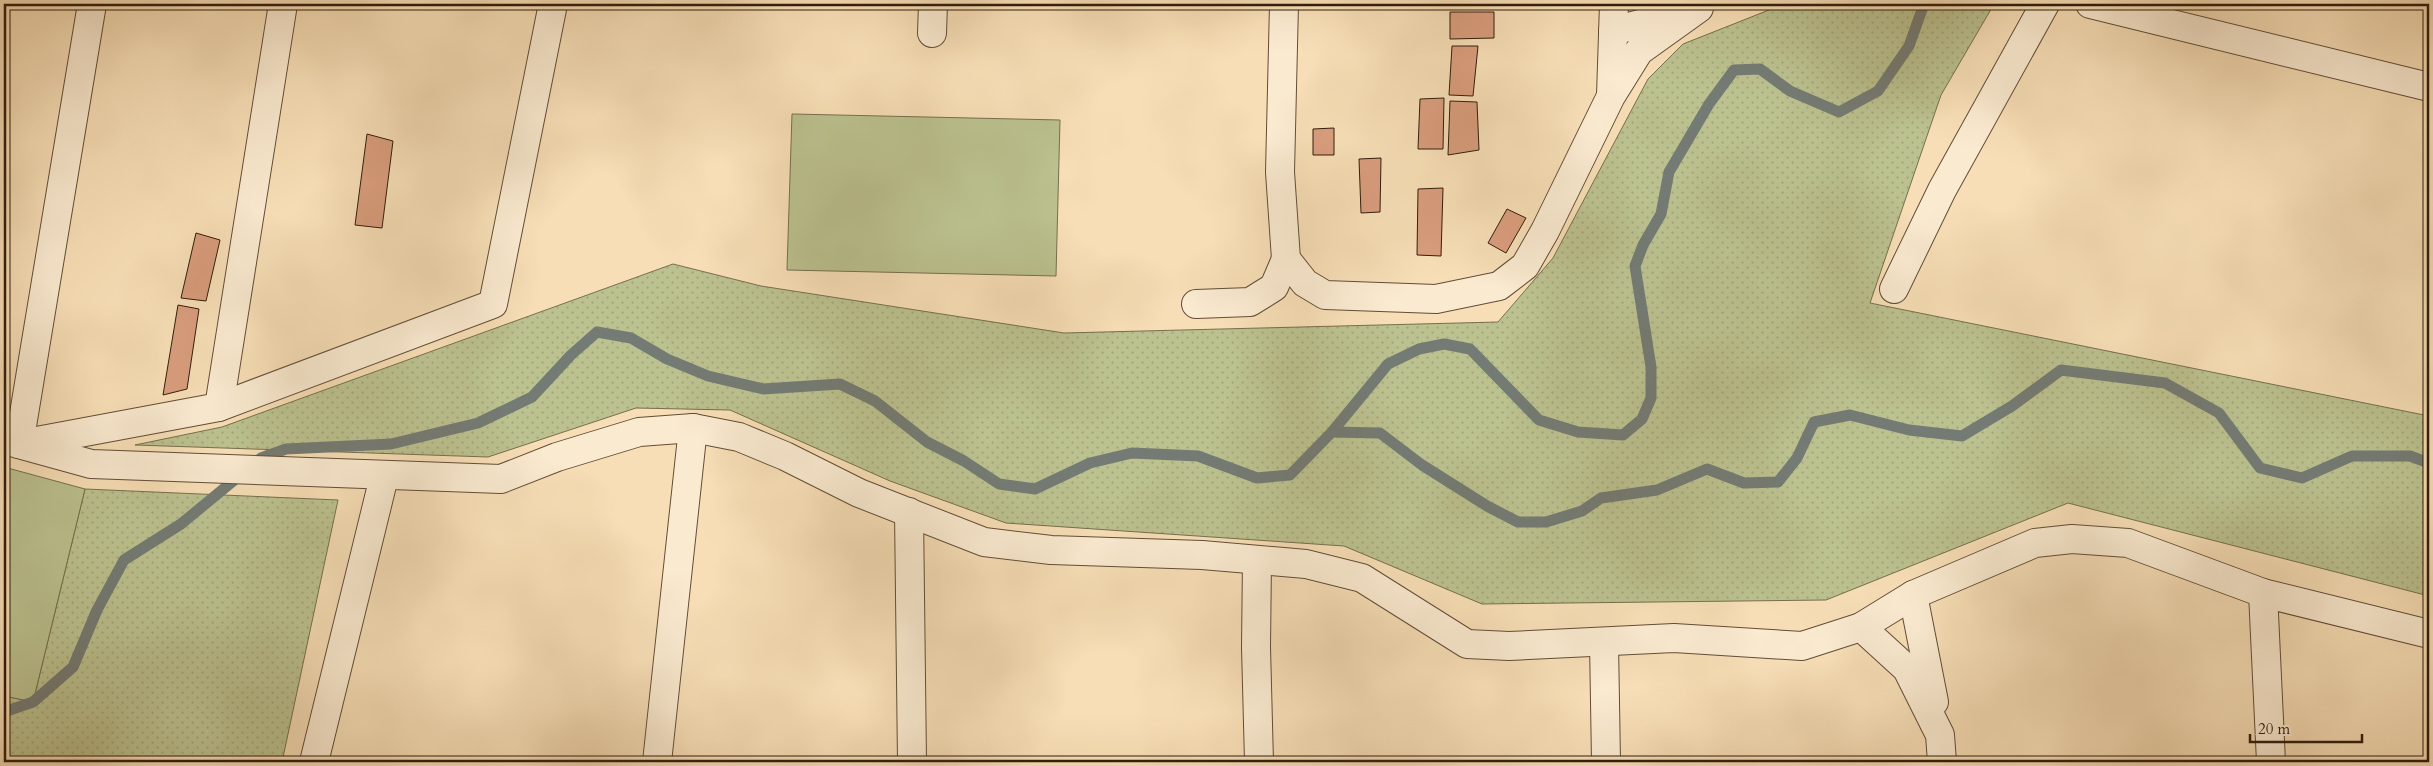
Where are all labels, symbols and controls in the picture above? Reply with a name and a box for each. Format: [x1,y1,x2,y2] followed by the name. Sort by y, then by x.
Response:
[2250,711,2363,743] scale bar
[2258,719,2290,739] text: 20 m

